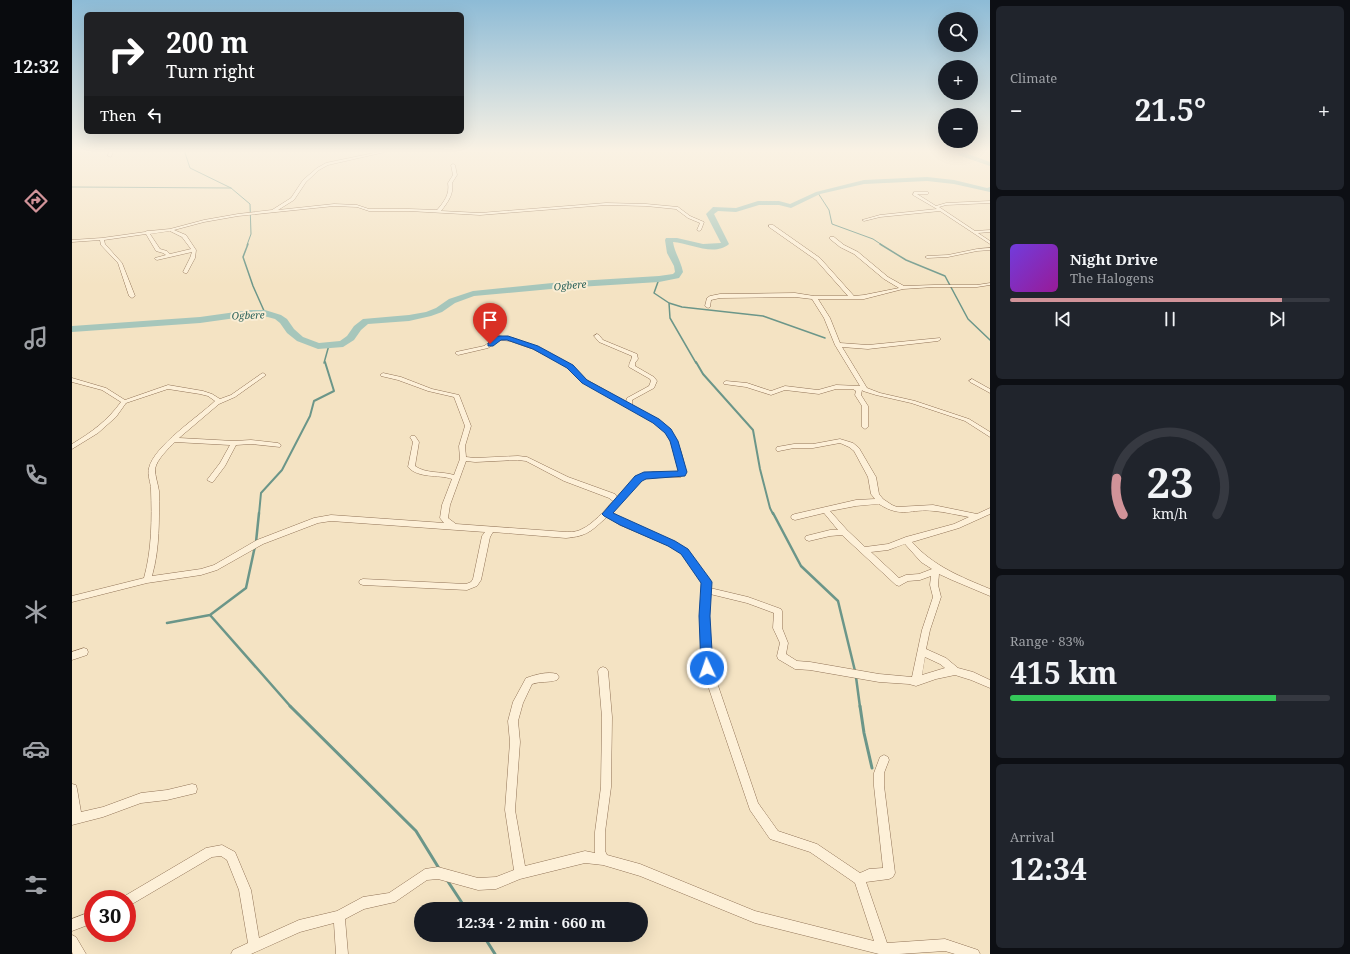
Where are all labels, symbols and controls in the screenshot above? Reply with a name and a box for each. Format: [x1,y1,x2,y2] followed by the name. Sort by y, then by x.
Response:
[938,12,978,148] map controls
[938,12,978,52] button: search
[166,23,248,61] text: 200 m
[100,28,152,80] icon: right
[13,54,59,78] text: 12:32
[166,59,255,83] text: Turn right
[938,60,978,100] button: +
[1010,69,1057,87] text: Climate
[1134,89,1206,130] text: 21.5°
[1010,95,1023,125] text: −
[1318,95,1330,125] text: +
[144,104,166,126] icon: left
[100,105,136,125] text: Then
[938,108,978,148] button: −
[22,187,50,215] icon: directions
[1070,249,1158,269] text: Night Drive
[1070,269,1154,287] text: The Halogens
[553,277,587,293] water label: Ogbere
[473,303,507,344] pin
[231,307,265,323] water label: Ogbere
[1052,308,1074,330] icon: previous
[1159,308,1181,330] icon: pause
[1266,308,1288,330] icon: next
[479,309,501,331] icon: arrive
[22,324,50,352] icon: music
[1146,454,1194,510] text: 23
[22,461,50,489] icon: phone
[1152,504,1188,523] text: km/h
[22,598,50,626] icon: climate
[1010,632,1084,650] text: Range · 83%
[686,647,728,689] position arrow
[1010,652,1117,693] text: 415 km
[22,735,50,763] icon: car
[1010,828,1054,846] text: Arrival
[1010,848,1087,889] text: 12:34
[22,871,50,899] icon: filters
[84,890,136,942] speed limit sign: 30
[456,912,606,932] text: 12:34 · 2 min · 660 m

